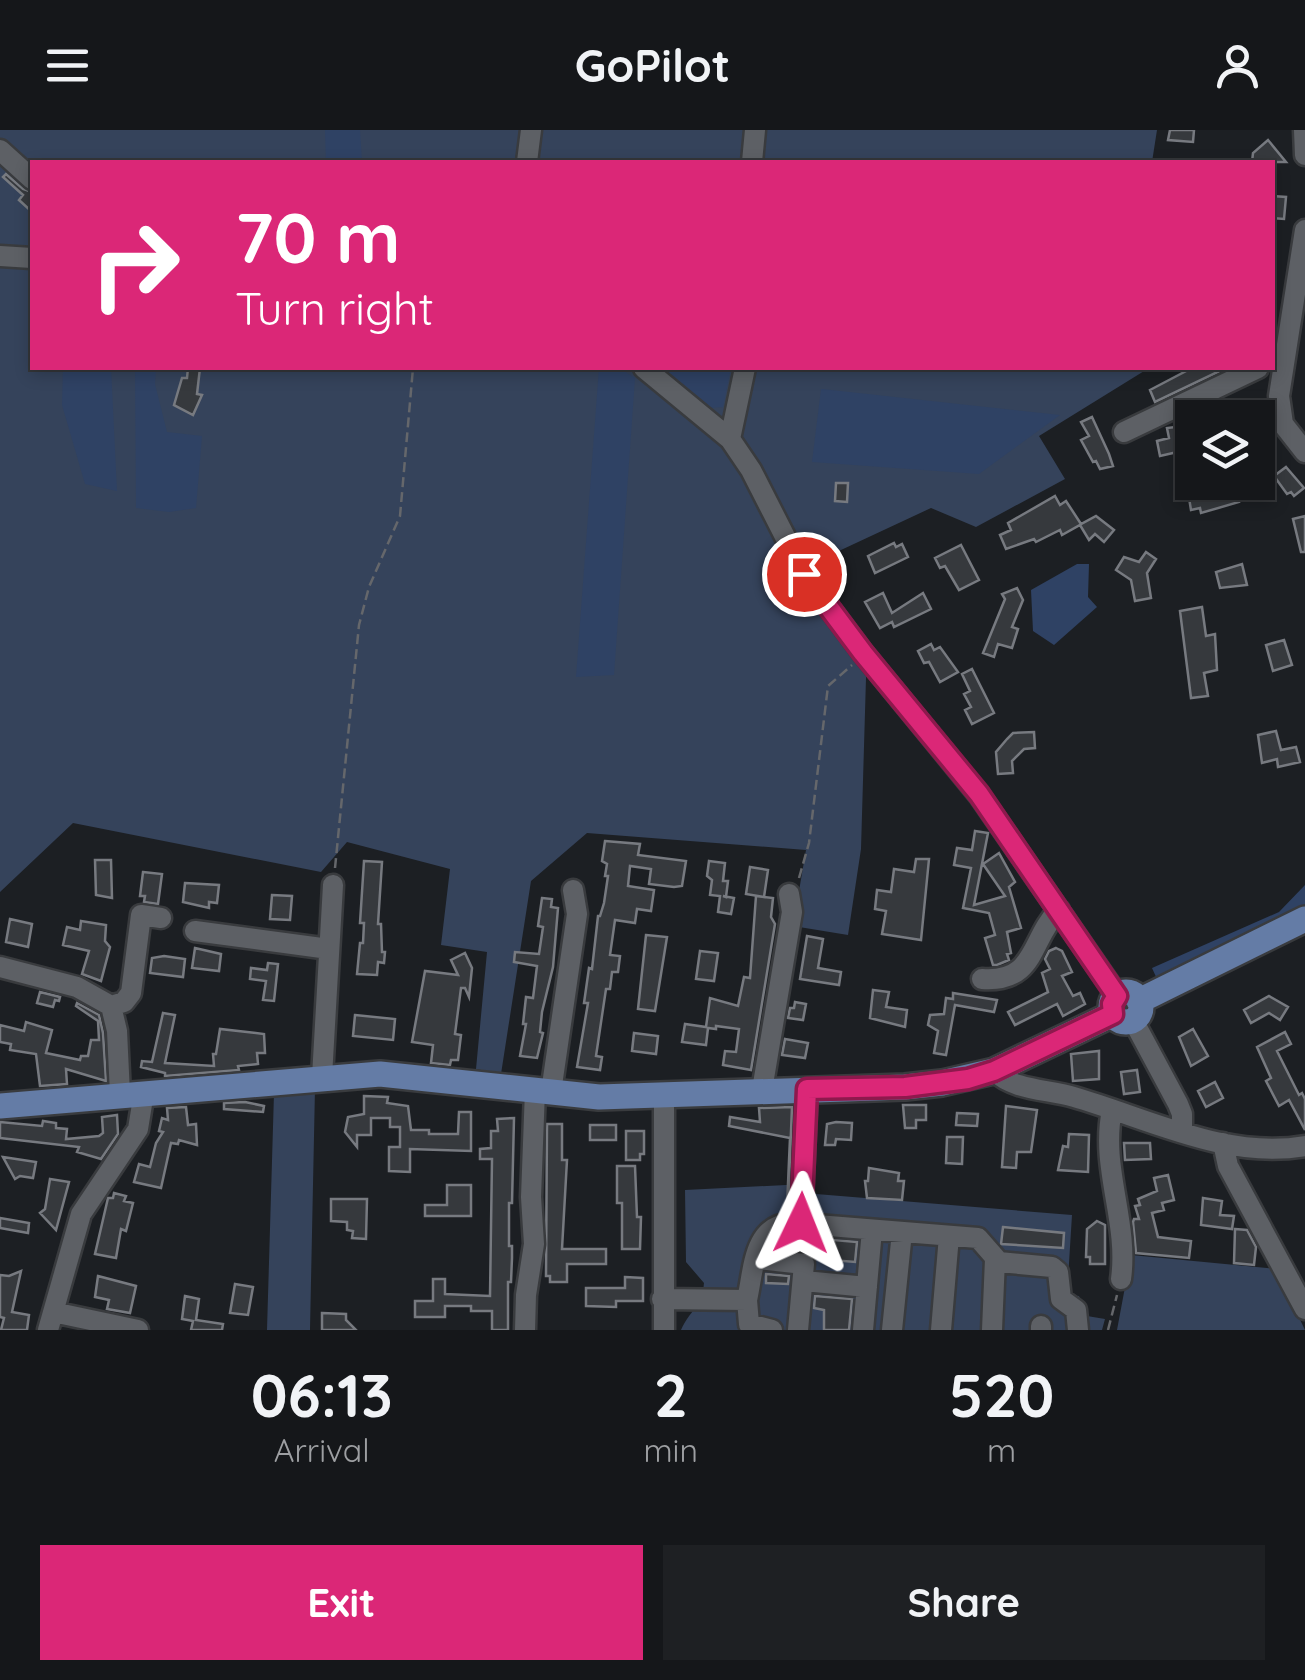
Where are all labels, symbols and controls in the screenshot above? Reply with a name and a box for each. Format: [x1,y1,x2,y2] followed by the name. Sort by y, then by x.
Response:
[575,37,730,93] text: GoPilot
[40,38,95,93] icon: menu
[1210,38,1265,93] icon: person
[235,193,401,281] text: 70 m
[70,200,200,330] icon: right
[235,280,434,336] text: Turn right
[1175,400,1275,500] map controls
[1175,400,1275,500] button: layers
[762,532,847,617] pin
[777,547,832,602] icon: arrive
[749,1171,853,1275] position arrow
[251,1357,393,1432] text: 06:13
[654,1357,688,1432] text: 2
[949,1357,1054,1432] text: 520
[274,1430,370,1470] text: Arrival
[643,1430,698,1470] text: min
[987,1430,1016,1470] text: m
[40,1545,643,1660] button: Exit
[663,1545,1265,1660] button: Share

